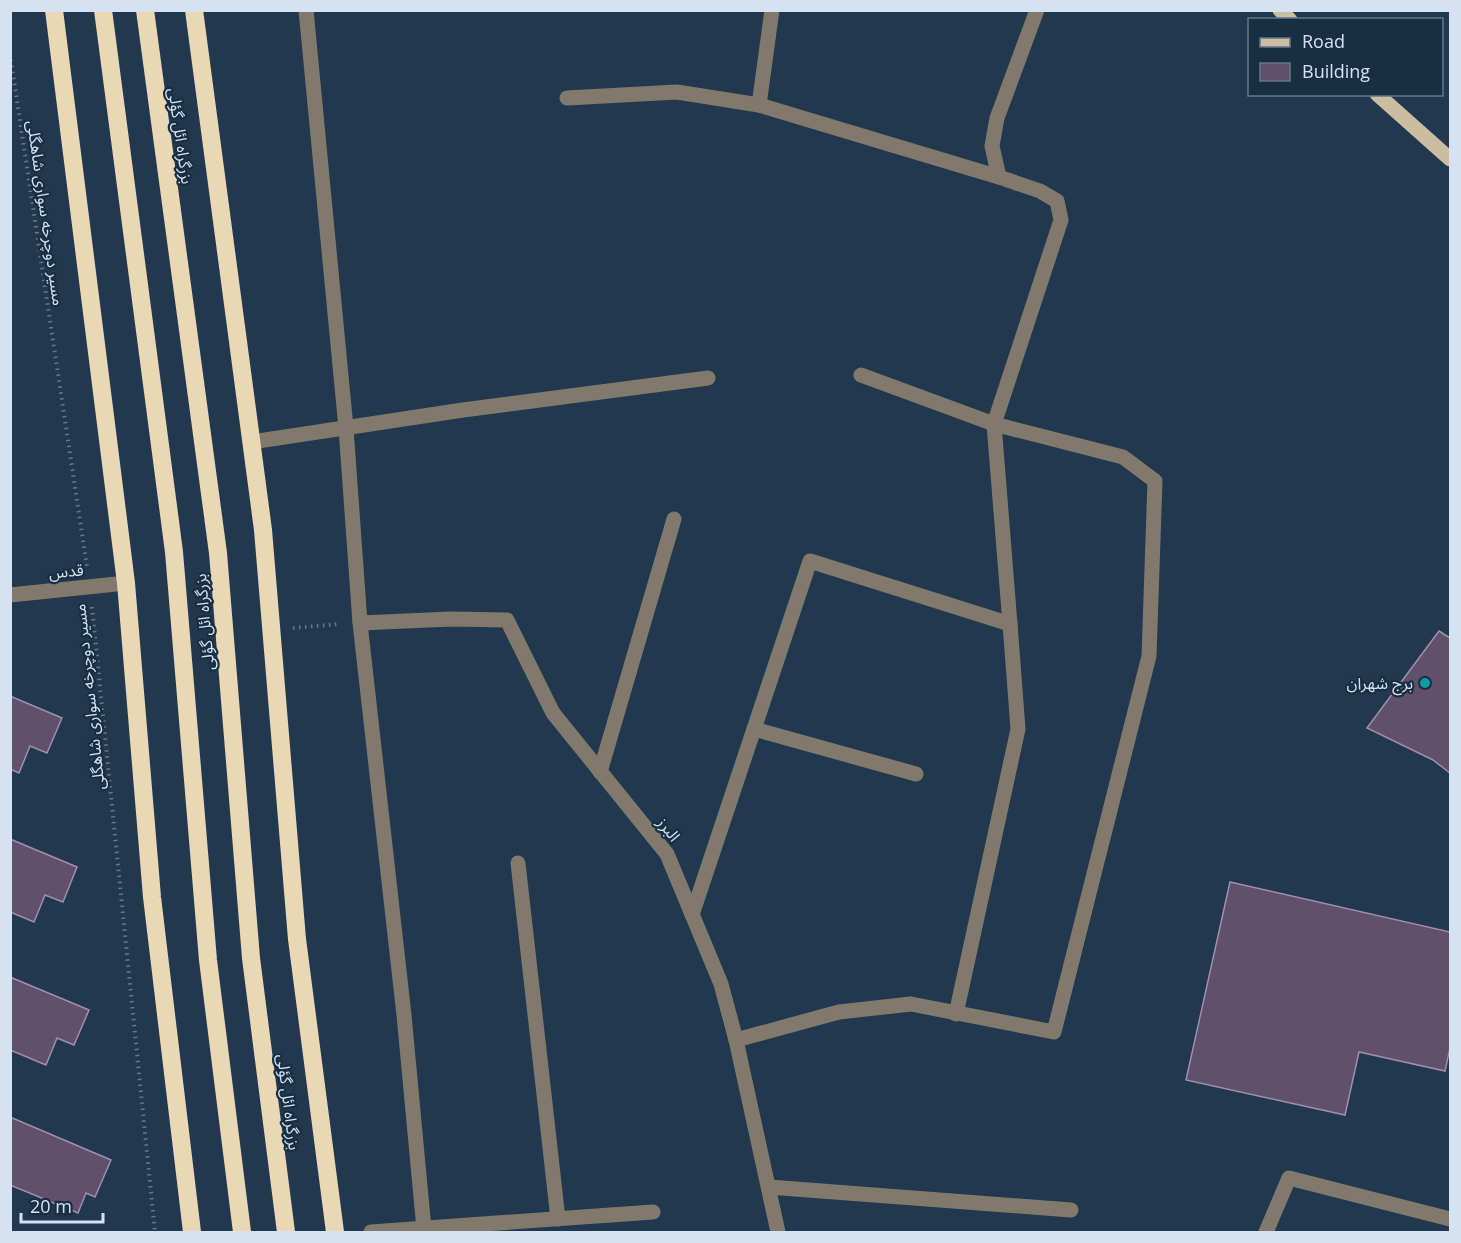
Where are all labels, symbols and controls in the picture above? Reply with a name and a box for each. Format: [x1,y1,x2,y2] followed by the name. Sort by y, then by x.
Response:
[1248,18,1443,96] legend
[1302,29,1345,53] text: Road
[1302,59,1370,83] text: Building
[163,87,199,185] street label: بزرگراه ائل گؤلی
[22,119,70,307] street label: مسیر دوچرخه سواری شاهگلی
[47,558,85,584] street label: قدس
[189,573,219,671] street label: بزرگراه ائل گؤلی
[68,603,110,791] street label: مسیر دوچرخه سواری شاهگلی
[1347,672,1413,696] place label: برج شهران
[1418,676,1432,690] marker: برج شهران
[652,811,686,846] street label: البرز
[272,1053,306,1151] street label: بزرگراه ائل گؤلی
[21,1186,104,1224] scale bar
[30,1194,72,1218] text: 20 m

